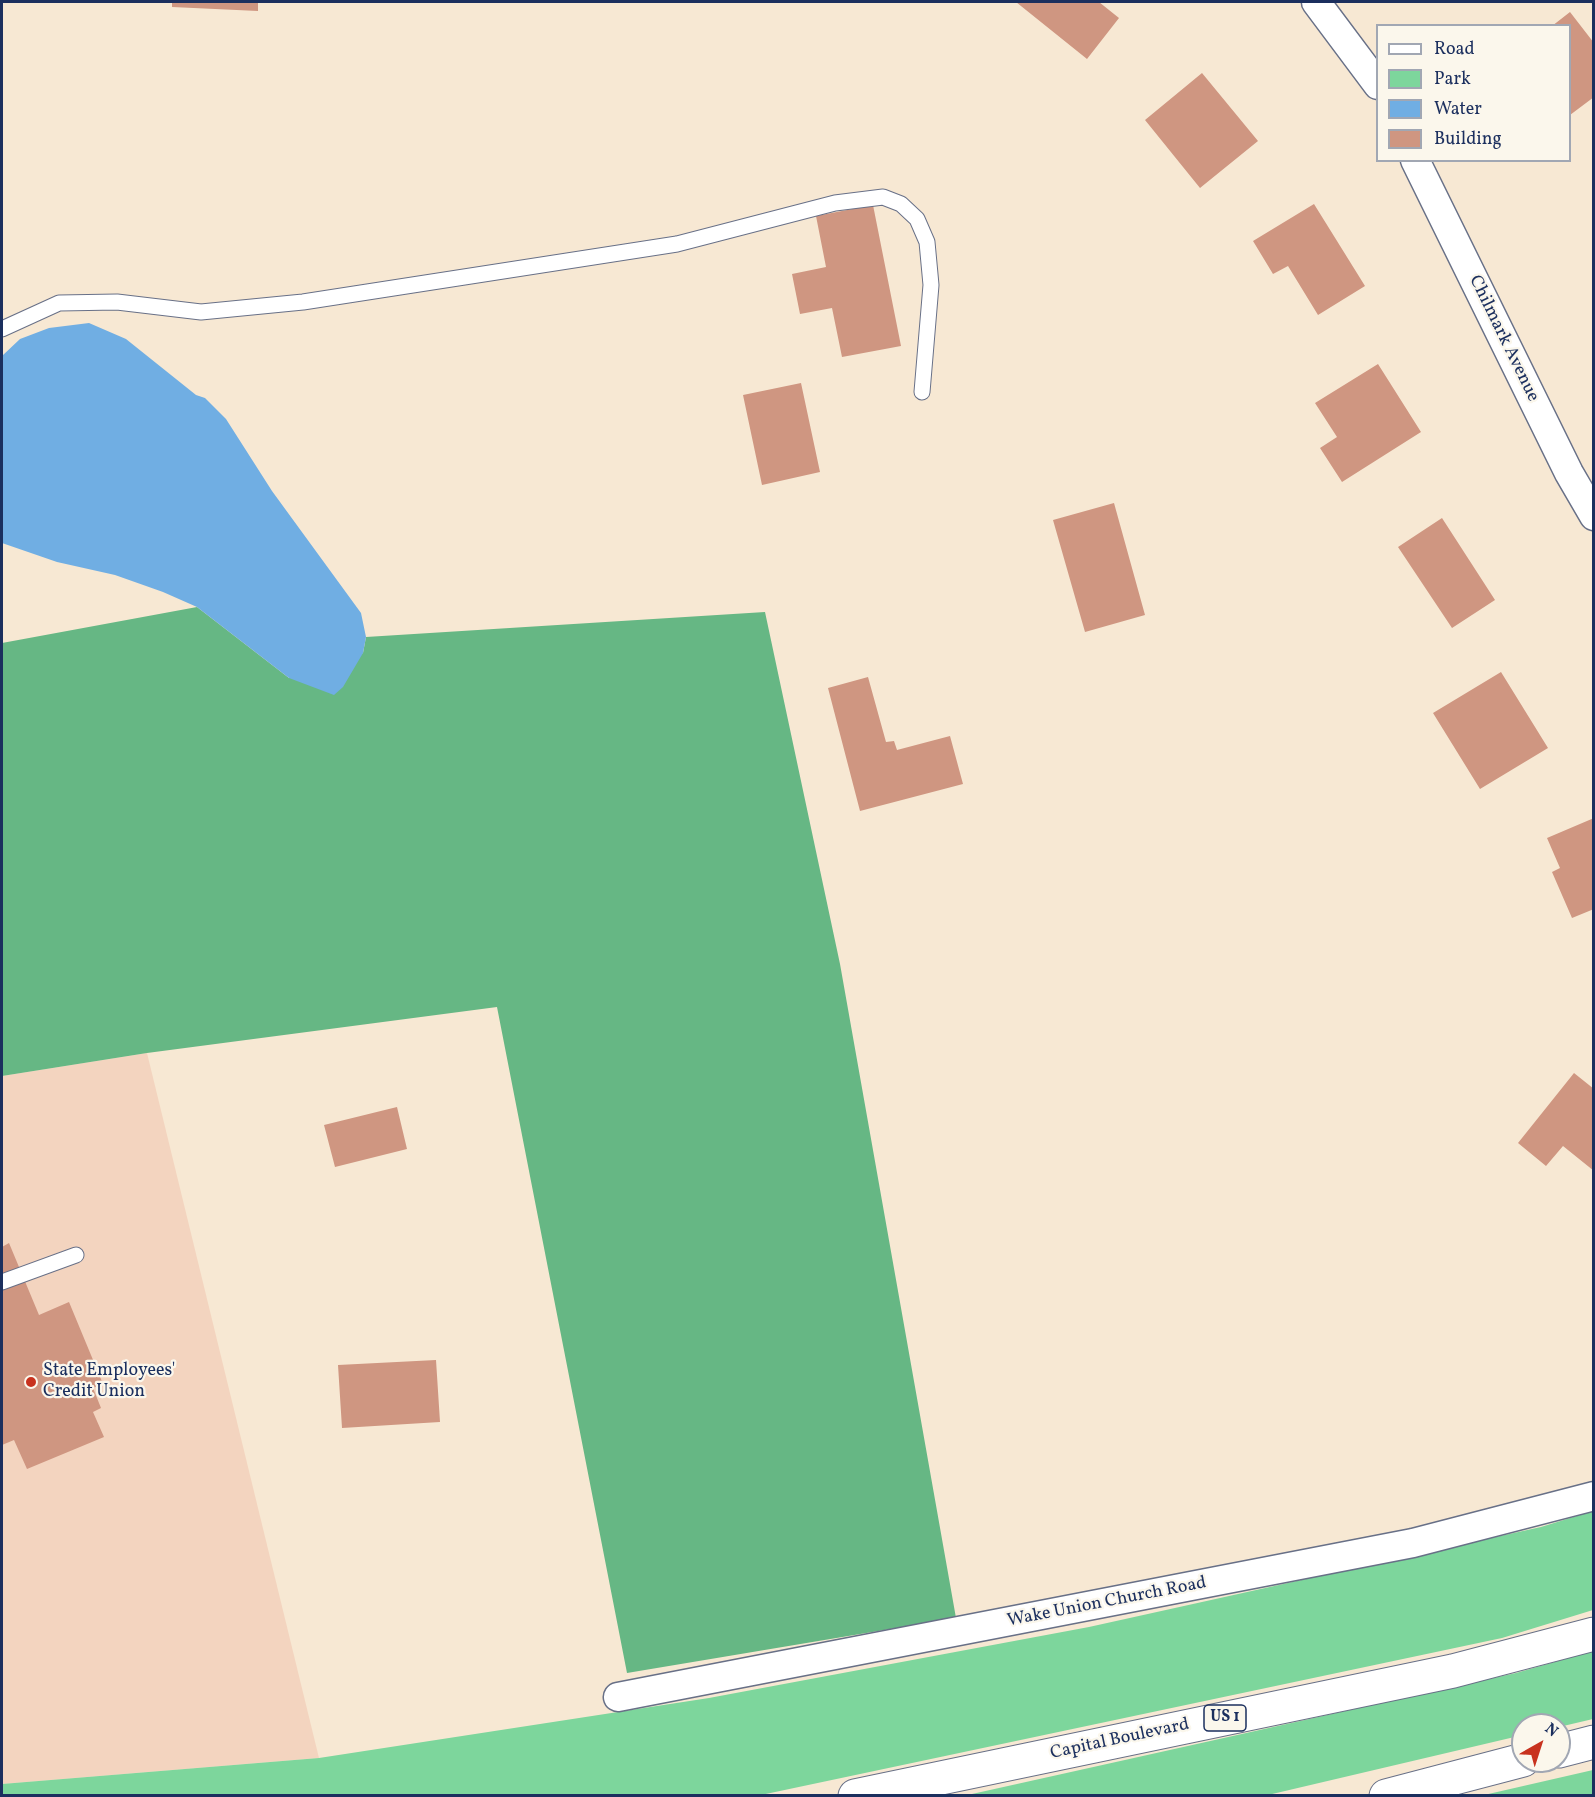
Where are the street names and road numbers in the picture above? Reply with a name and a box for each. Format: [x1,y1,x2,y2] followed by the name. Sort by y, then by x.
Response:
[1463,272,1543,406] street label: Chilmark Avenue
[1006,1573,1208,1633] street label: Wake Union Church Road
[1204,1705,1246,1731] road number: US 1
[1049,1715,1191,1765] street label: Capital Boulevard

